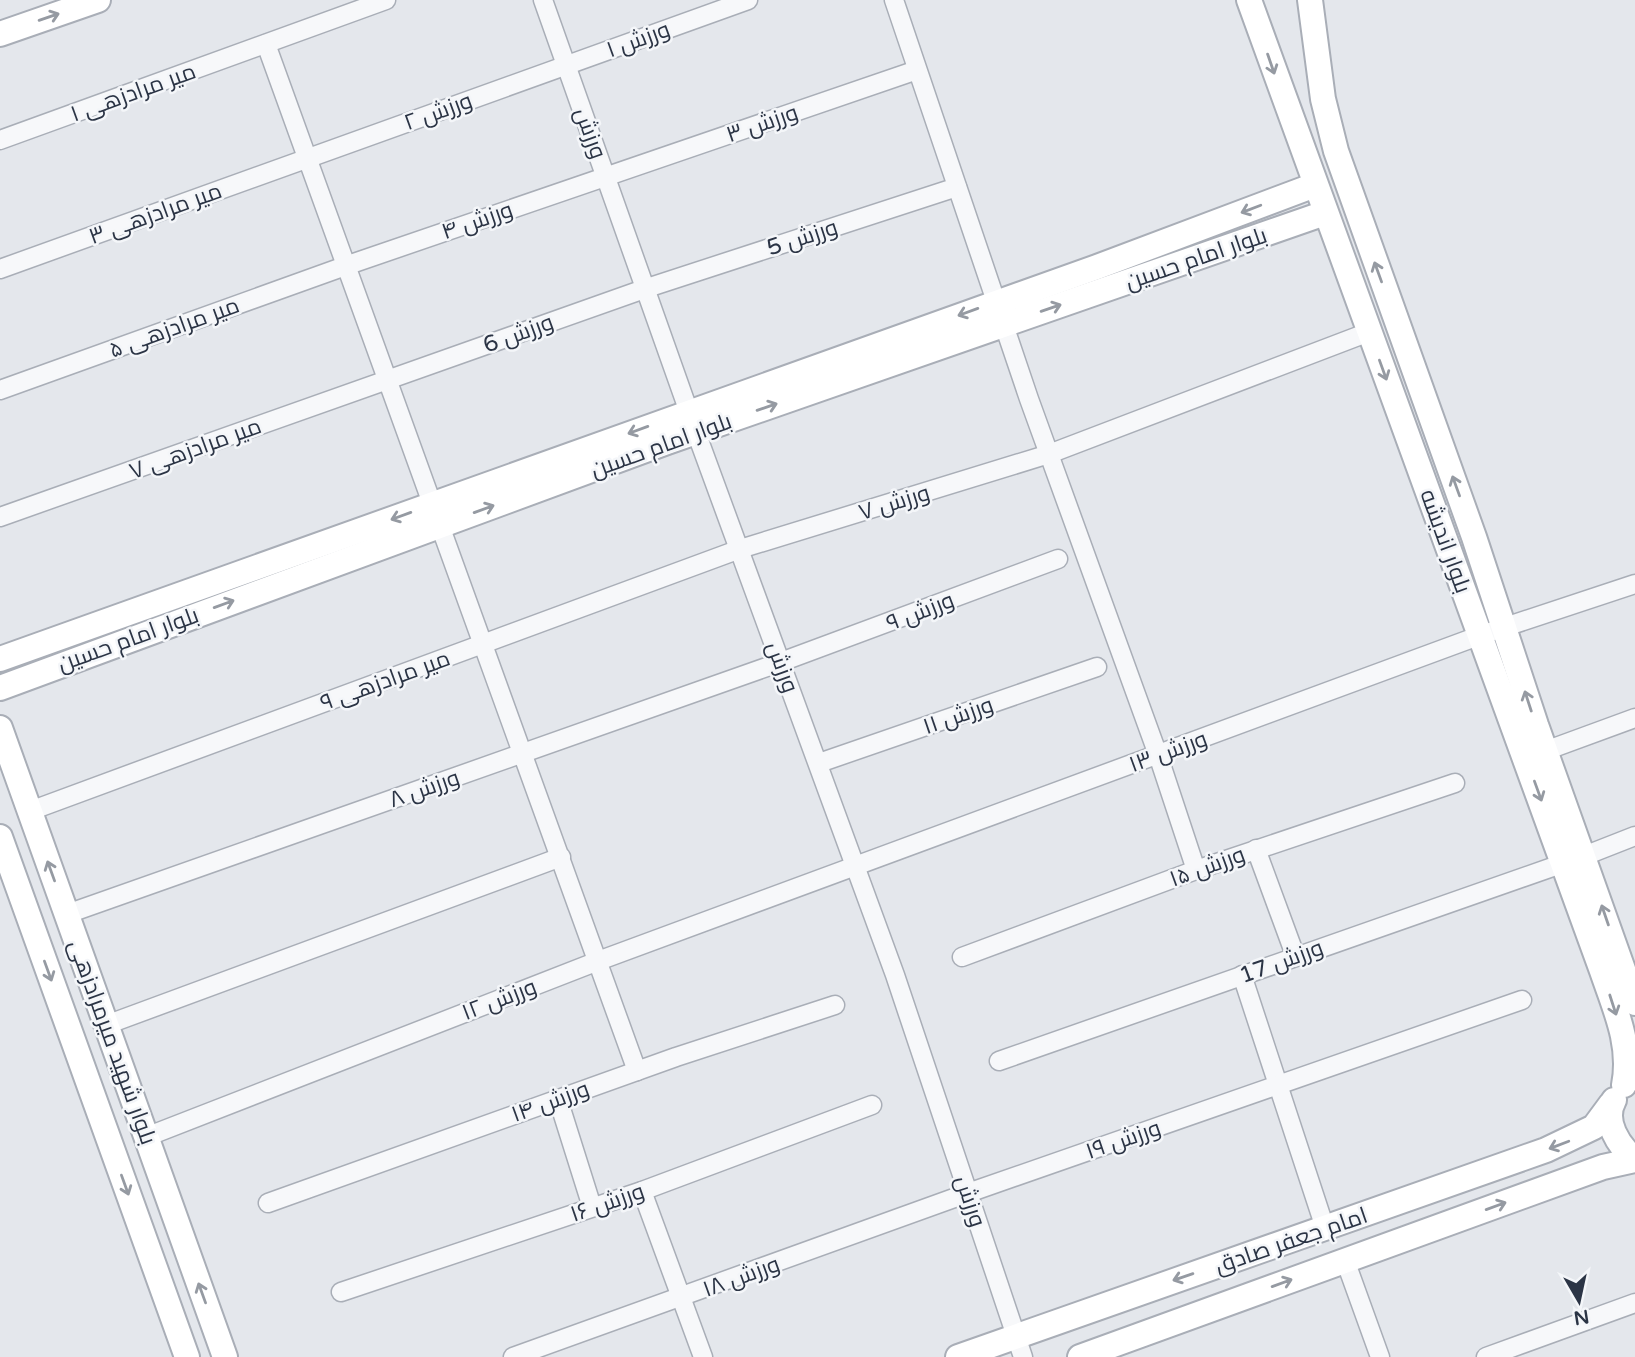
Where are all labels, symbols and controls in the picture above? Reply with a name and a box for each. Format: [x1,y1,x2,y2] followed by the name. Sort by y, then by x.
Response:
[38,10,60,22] one-way arrow
[603,16,674,64] street label: ورزش ۱
[1266,53,1278,75] one-way arrow
[67,57,200,129] street label: میر مرادزهی ۱
[400,87,476,137] street label: ورزش ۲
[723,99,802,149] street label: ورزش ۳
[568,104,612,163] street label: ورزش
[85,177,226,251] street label: میر مرادزهی ۳
[438,196,517,246] street label: ورزش ۴
[1240,203,1262,216] one-way arrow
[763,213,841,263] street label: ورزش 5
[1122,222,1271,297] street label: بلوار امام حسین
[1371,261,1383,283] one-way arrow
[105,291,243,364] street label: میر مرادزهی ۵
[1040,301,1062,313] one-way arrow
[958,307,980,319] one-way arrow
[479,308,557,360] street label: ورزش 6
[1378,358,1391,380] one-way arrow
[756,400,778,412] one-way arrow
[587,407,736,485] street label: بلوار امام حسین
[126,412,265,486] street label: میر مرادزهی ۷
[628,425,650,437] one-way arrow
[1448,475,1461,497] one-way arrow
[855,479,933,527] street label: ورزش ۷
[1413,486,1477,597] street label: بلوار اندیشه
[473,502,495,515] one-way arrow
[391,511,413,523] one-way arrow
[882,586,958,638] street label: ورزش ۹
[213,597,235,609] one-way arrow
[54,601,203,679] street label: بلوار امام حسین
[760,638,804,697] street label: ورزش
[317,645,454,717] street label: میر مرادزهی ۹
[919,691,997,741] street label: ورزش ۱۱
[1521,691,1533,713] one-way arrow
[1125,725,1211,779] street label: ورزش ۱۳
[385,764,463,814] street label: ورزش ۸
[1533,779,1545,801] one-way arrow
[1166,840,1249,893] street label: ورزش ۱۵
[44,860,57,882] one-way arrow
[1598,905,1610,927] one-way arrow
[1236,934,1327,990] street label: ورزش 17
[62,936,162,1149] street label: بلوار شهید میرمرادزهی
[43,959,55,981] one-way arrow
[458,973,541,1027] street label: ورزش ۱۲
[1608,994,1620,1016] one-way arrow
[508,1075,593,1129] street label: ورزش ۱۴
[1082,1114,1165,1166] street label: ورزش ۱۹
[1549,1139,1570,1152] one-way arrow
[949,1172,991,1231] street label: ورزش
[120,1173,132,1195] one-way arrow
[567,1177,648,1229] street label: ورزش ۱۶
[1484,1198,1506,1211] one-way arrow
[1211,1202,1372,1281] street label: امام جعفر صادق
[699,1250,784,1304] street label: ورزش ۱۸
[1544,1266,1614,1336] north arrow
[1172,1272,1194,1284] one-way arrow
[1271,1276,1293,1288] one-way arrow
[195,1282,207,1304] one-way arrow
[1572,1305,1591,1329] text: N

